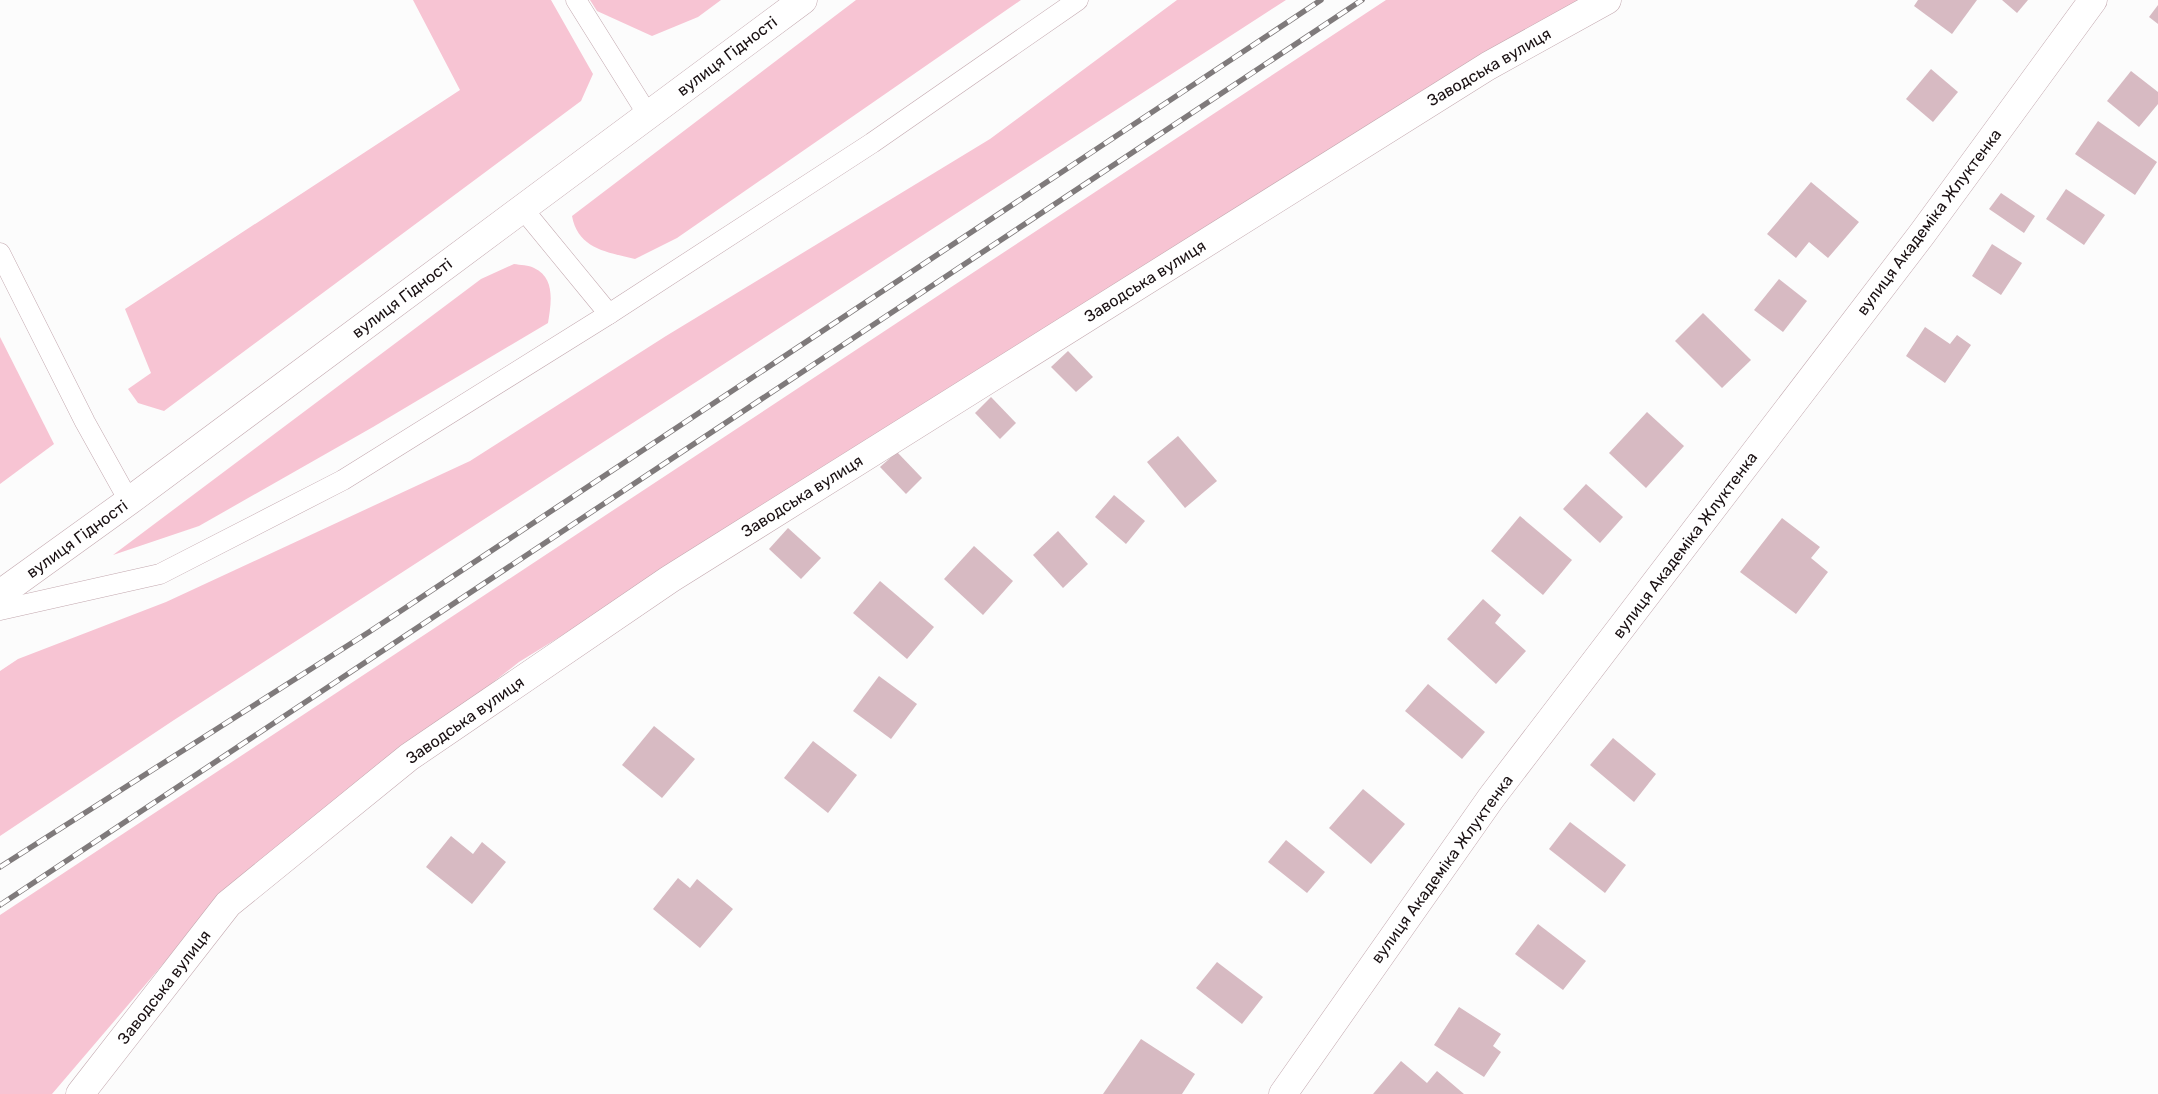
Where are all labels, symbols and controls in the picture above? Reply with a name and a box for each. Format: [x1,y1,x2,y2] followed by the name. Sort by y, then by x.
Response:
[673,12,781,100] street label: вулиця Гідності
[1424,24,1554,110] street label: Заводська вулиця
[1853,125,2005,319] street label: вулиця Академіка Жлуктенка
[1081,236,1209,326] street label: Заводська вулиця
[348,254,456,342] street label: вулиця Гідності
[1609,448,1761,642] street label: вулиця Академіка Жлуктенка
[738,451,866,541] street label: Заводська вулиця
[23,496,131,582] street label: вулиця Гідності
[402,672,528,768] street label: Заводська вулиця
[1367,771,1517,967] street label: вулиця Академіка Жлуктенка
[114,926,214,1048] street label: Заводська вулиця

